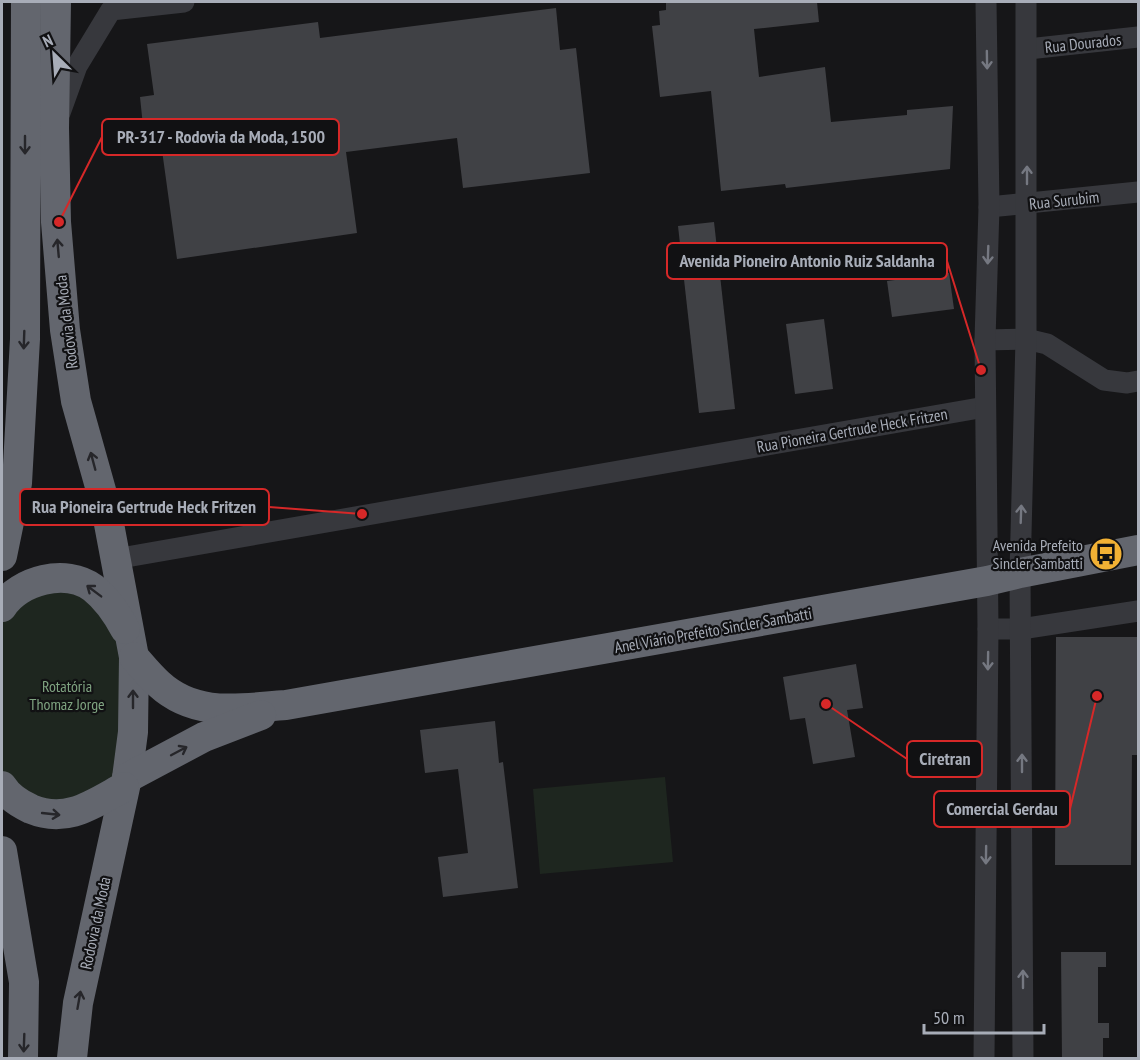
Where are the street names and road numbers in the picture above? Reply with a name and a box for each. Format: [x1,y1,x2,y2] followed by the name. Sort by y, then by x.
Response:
[1044,29,1122,57] street label: Rua Dourados
[1028,186,1100,214] street label: Rua Surubim
[50,274,82,370] street label: Rodovia da Moda
[755,403,949,457] street label: Rua Pioneira Gertrude Heck Fritzen
[613,603,813,657] street label: Anel Viário Prefeito Sincler Sambatti
[75,875,115,971] street label: Rodovia da Moda

